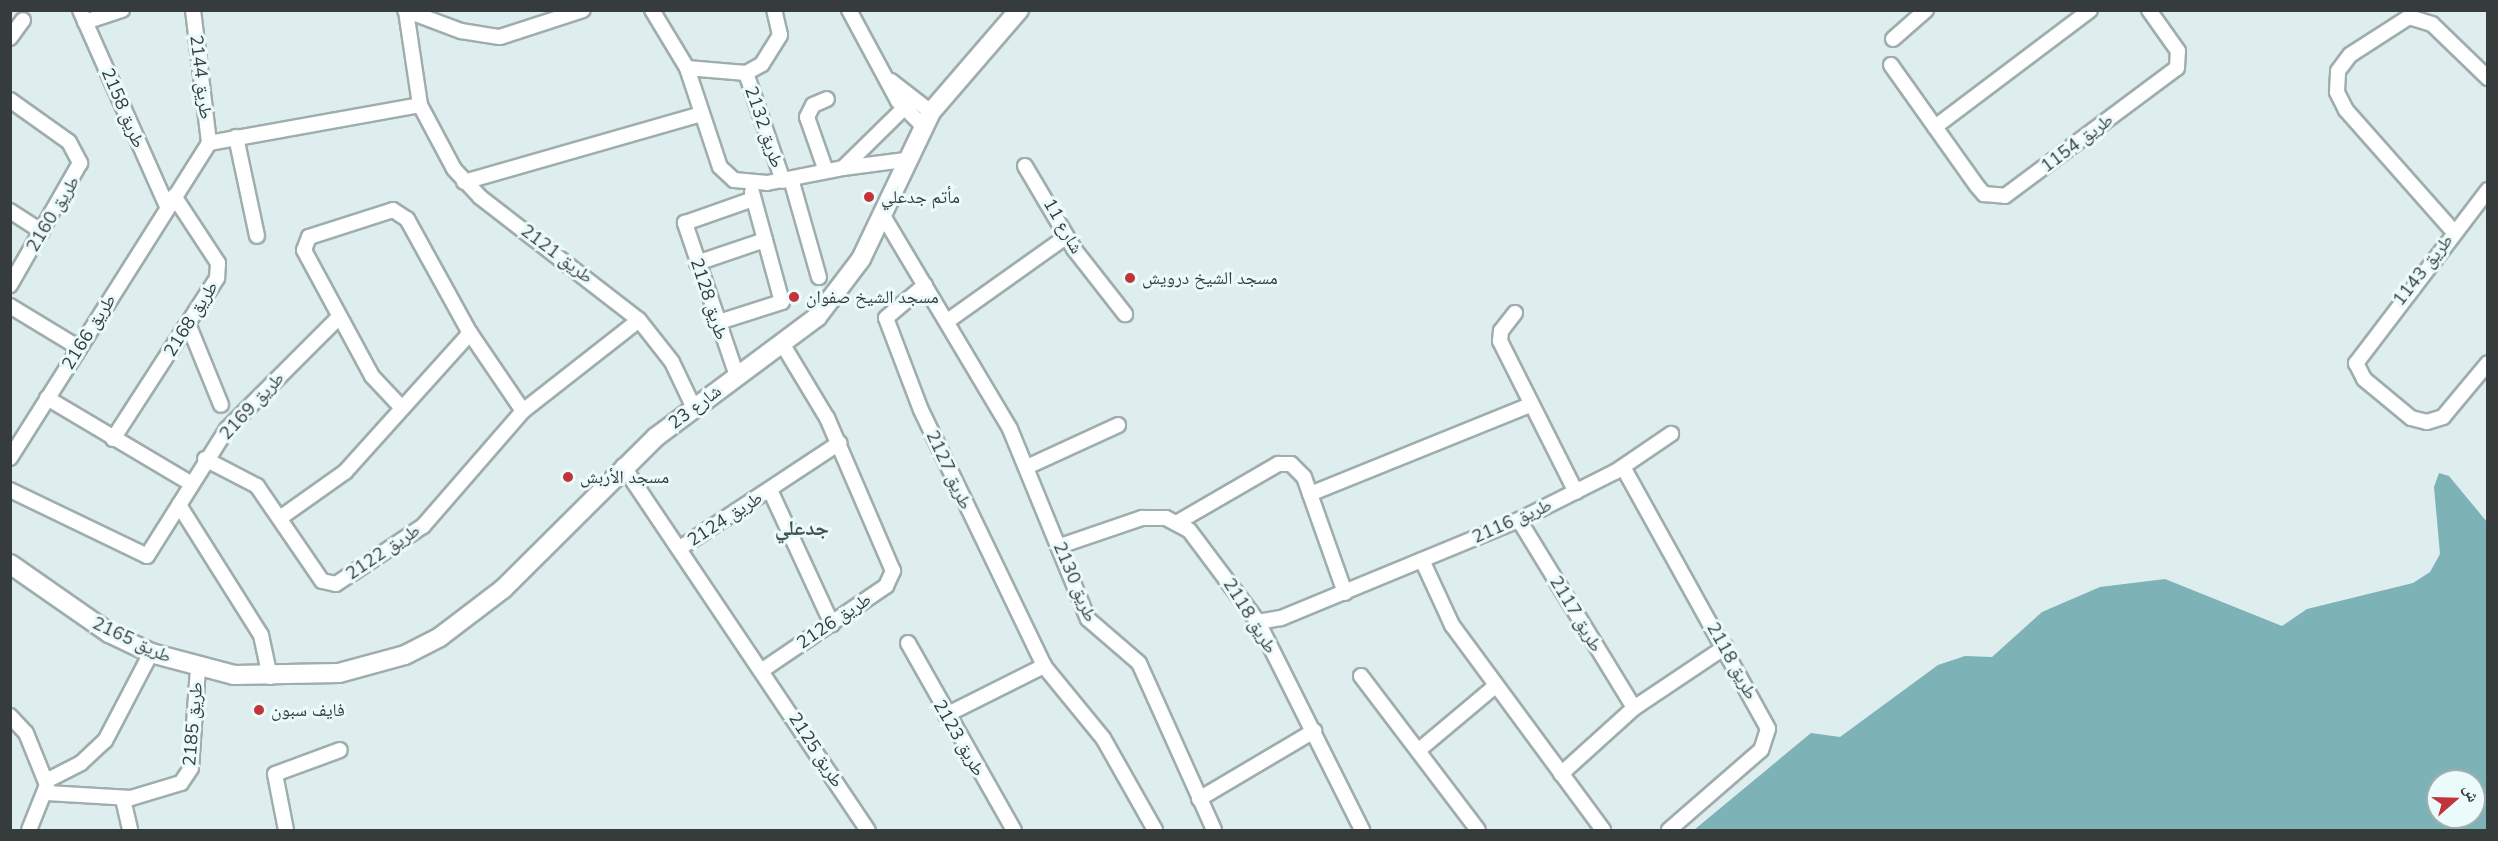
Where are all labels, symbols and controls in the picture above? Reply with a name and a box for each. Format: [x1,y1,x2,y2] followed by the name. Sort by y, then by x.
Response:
[185,34,217,120] street label: طريق 2144
[97,65,149,151] street label: طريق 2158
[740,83,788,171] street label: طريق 2132
[2037,109,2117,177] street label: طريق 1154
[22,172,84,256] street label: طريق 2160
[881,186,960,208] place label: مأتم جدعلي
[862,190,876,204] marker: مأتم جدعلي
[1039,194,1087,258] street label: شارع 11
[517,220,597,288] street label: طريق 2121
[2388,230,2458,310] street label: طريق 1143
[686,255,732,343] street label: طريق 2128
[1142,267,1278,289] place label: مسجد الشيخ درويش
[1123,271,1137,285] marker: مسجد الشيخ درويش
[159,277,223,361] street label: طريق 2168
[806,286,939,308] place label: مسجد الشيخ صفوان
[57,290,121,374] street label: طريق 2166
[787,290,801,304] marker: مسجد الشيخ صفوان
[215,368,289,444] street label: طريق 2169
[664,380,726,434] street label: شارع 23
[921,427,977,513] street label: طريق 2127
[580,466,669,488] place label: مسجد الأربش
[561,470,575,484] marker: مسجد الأربش
[684,487,766,551] street label: طريق 2124
[1469,494,1555,548] street label: طريق 2116
[775,515,829,541] district label: جدعلي
[342,519,424,585] street label: طريق 2122
[1049,539,1101,625] street label: طريق 2130
[1545,572,1607,656] street label: طريق 2117
[1218,574,1282,658] street label: طريق 2118
[793,588,875,654] street label: طريق 2126
[89,612,175,668] street label: طريق 2165
[1702,619,1762,703] street label: طريق 2118
[179,681,207,767] street label: طريق 2185
[928,696,990,780] street label: طريق 2123
[271,699,345,721] place label: فايف سبون
[252,703,266,717] marker: فايف سبون
[784,709,848,791] street label: طريق 2125
[2426,769,2486,829] north arrow
[2458,782,2484,805] text: ش

